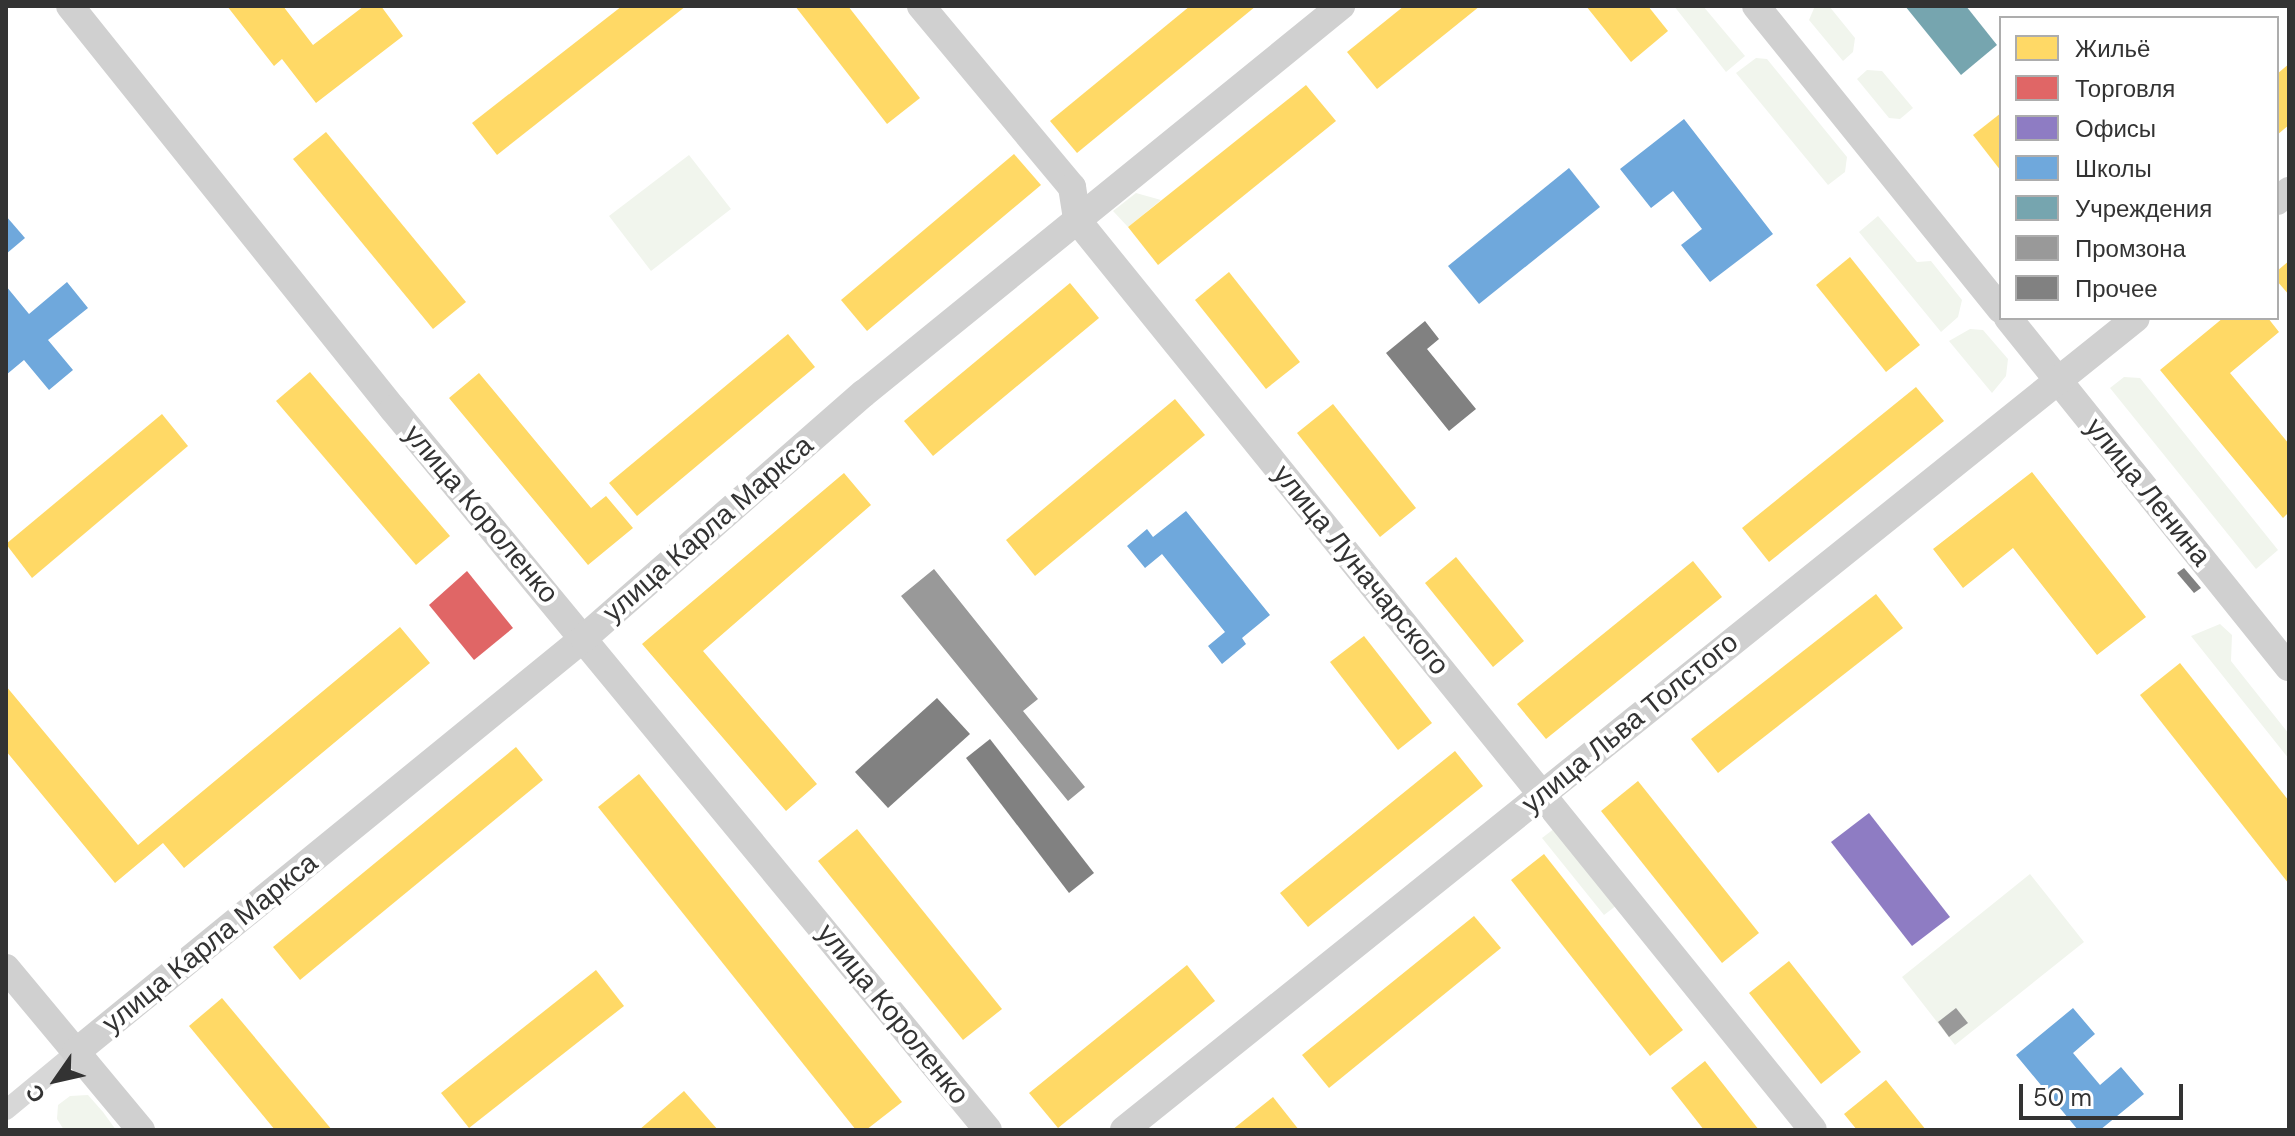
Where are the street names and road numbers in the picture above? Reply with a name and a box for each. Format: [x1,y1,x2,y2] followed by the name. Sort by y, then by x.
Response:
[2078,411,2218,573] street label: улица Ленина
[397,418,565,610] street label: улица Короленко
[596,429,820,629] street label: улица Карла Маркса
[1266,458,1456,682] street label: улица Луначарского
[1515,625,1745,821] street label: улица Льва Толстого
[96,846,324,1040] street label: улица Карла Маркса
[810,917,976,1111] street label: улица Короленко

